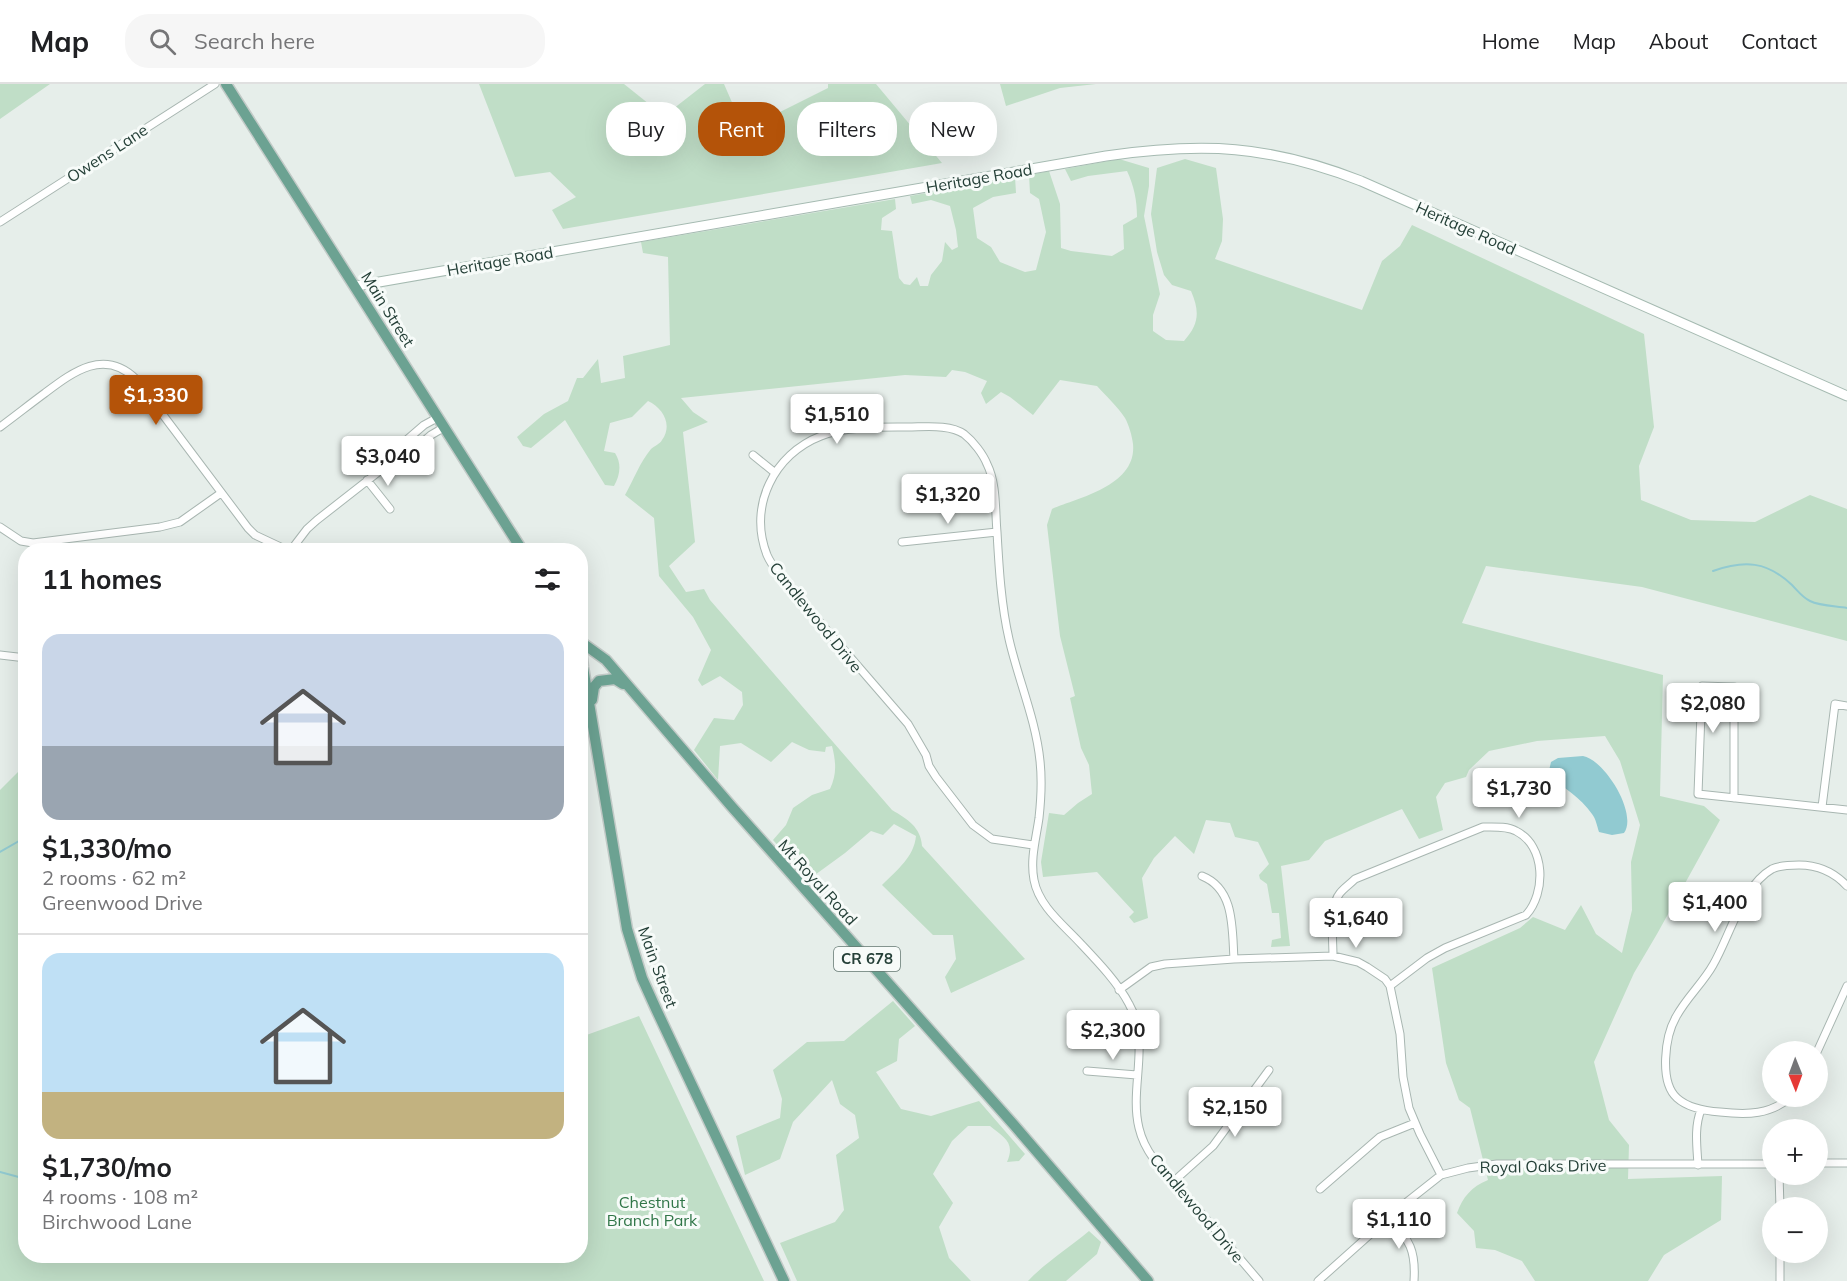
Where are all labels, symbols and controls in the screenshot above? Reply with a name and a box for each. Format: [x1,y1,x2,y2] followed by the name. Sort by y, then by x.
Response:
[125,14,545,68] search box
[30,24,89,59] text: Map
[146,25,179,58] icon: search
[194,27,315,55] text: Search here
[1482,28,1540,54] text: Home
[1573,28,1616,54] text: Map
[1649,28,1708,54] text: About
[1741,28,1817,54] text: Contact
[606,102,686,156] chip: Buy
[698,102,785,156] chip: Rent
[797,102,897,156] chip: Filters
[909,102,997,156] chip: New
[63,119,151,187] street label: Owens Lane
[924,159,1034,197] street label: Heritage Road
[1413,197,1519,259] street label: Heritage Road
[445,242,555,280] street label: Heritage Road
[357,268,419,351] street label: Main Street
[107,375,205,426] pin: $1,330
[124,382,188,407] text: $1,330
[788,394,886,445] pin: $1,510
[805,401,869,426] text: $1,510
[339,436,437,487] pin: $3,040
[356,443,420,468] text: $3,040
[899,474,997,525] pin: $1,320
[916,481,980,506] text: $1,320
[765,558,867,676] street label: Candlewood Drive
[42,563,162,596] text: 11 homes
[531,563,564,596] icon: filters
[249,673,357,781] icon: home
[1664,683,1762,734] pin: $2,080
[1681,690,1745,715] text: $2,080
[1470,768,1568,819] pin: $1,730
[1487,775,1551,800] text: $1,730
[42,832,172,865] text: $1,330/mo
[774,835,862,929] street label: Mt Royal Road
[42,865,186,890] text: 2 rooms · 62 m²
[1666,882,1764,933] pin: $1,400
[1683,889,1747,914] text: $1,400
[42,890,203,915] text: Greenwood Drive
[1307,898,1405,949] pin: $1,640
[1324,905,1388,930] text: $1,640
[634,924,682,1011] street label: Main Street
[834,947,900,971] road number: CR 678
[249,992,357,1100] icon: home
[1064,1010,1162,1061] pin: $2,300
[1081,1017,1145,1042] text: $2,300
[1762,1041,1828,1107] north arrow
[1762,1041,1828,1263] map controls
[1186,1087,1284,1138] pin: $2,150
[1203,1094,1267,1119] text: $2,150
[1762,1119,1828,1185] button: +
[1146,1149,1248,1267] street label: Candlewood Drive
[42,1151,172,1184] text: $1,730/mo
[1480,1155,1606,1177] street label: Royal Oaks Drive
[42,1184,198,1209] text: 4 rooms · 108 m²
[607,1192,698,1230] park label: Chestnut Branch Park
[1762,1197,1828,1263] button: −
[1350,1199,1448,1250] pin: $1,110
[1367,1206,1431,1231] text: $1,110
[42,1209,192,1234] text: Birchwood Lane

